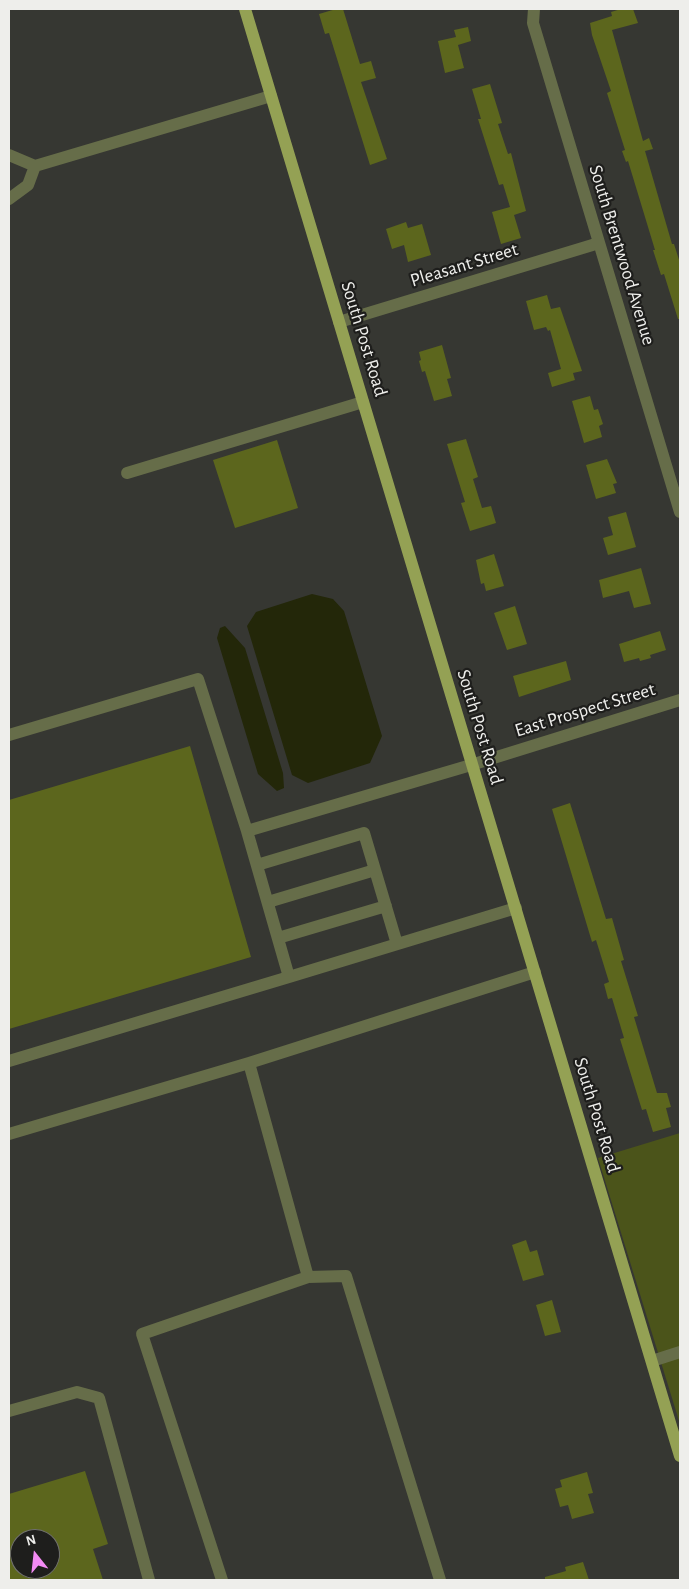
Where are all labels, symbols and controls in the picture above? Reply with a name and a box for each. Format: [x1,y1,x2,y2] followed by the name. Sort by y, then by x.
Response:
[584,162,660,348] street label: South Brentwood Avenue
[407,238,521,292] street label: Pleasant Street
[336,279,392,399] street label: South Post Road
[452,667,508,787] street label: South Post Road
[512,678,658,742] street label: East Prospect Street
[569,1055,625,1175] street label: South Post Road
[10,1529,60,1579] north arrow
[25,1532,38,1549] text: N

